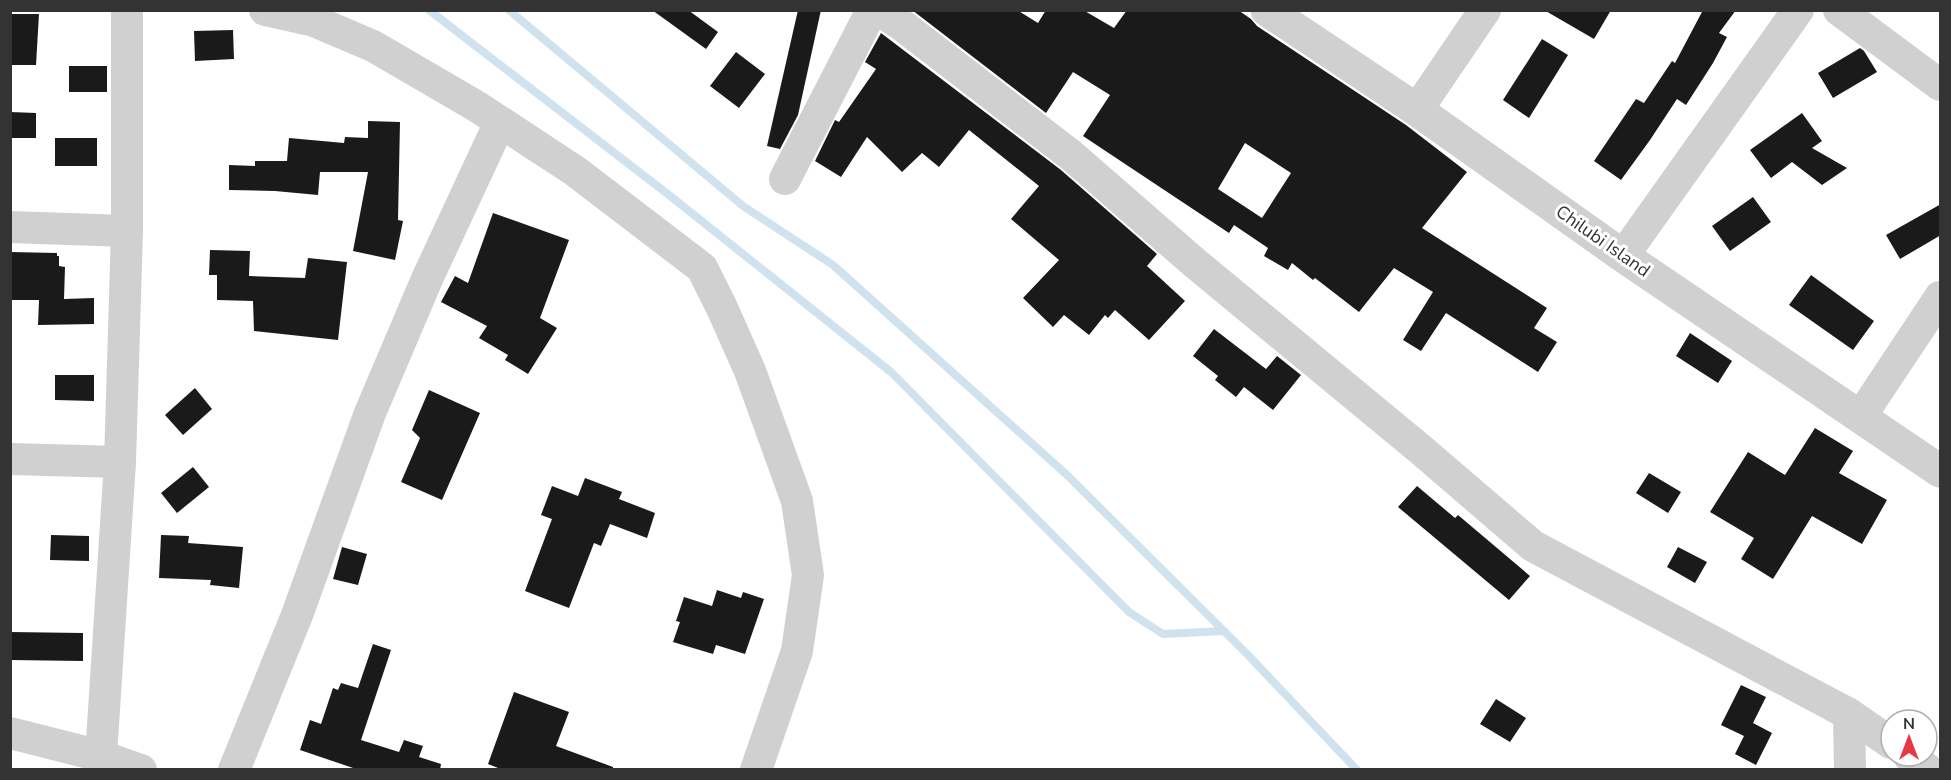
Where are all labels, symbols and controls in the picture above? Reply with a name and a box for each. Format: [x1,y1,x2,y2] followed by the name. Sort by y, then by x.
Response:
[1551,200,1655,282] street label: Chilubi Island
[1879,708,1939,768] north arrow
[1903,713,1915,735] text: N

